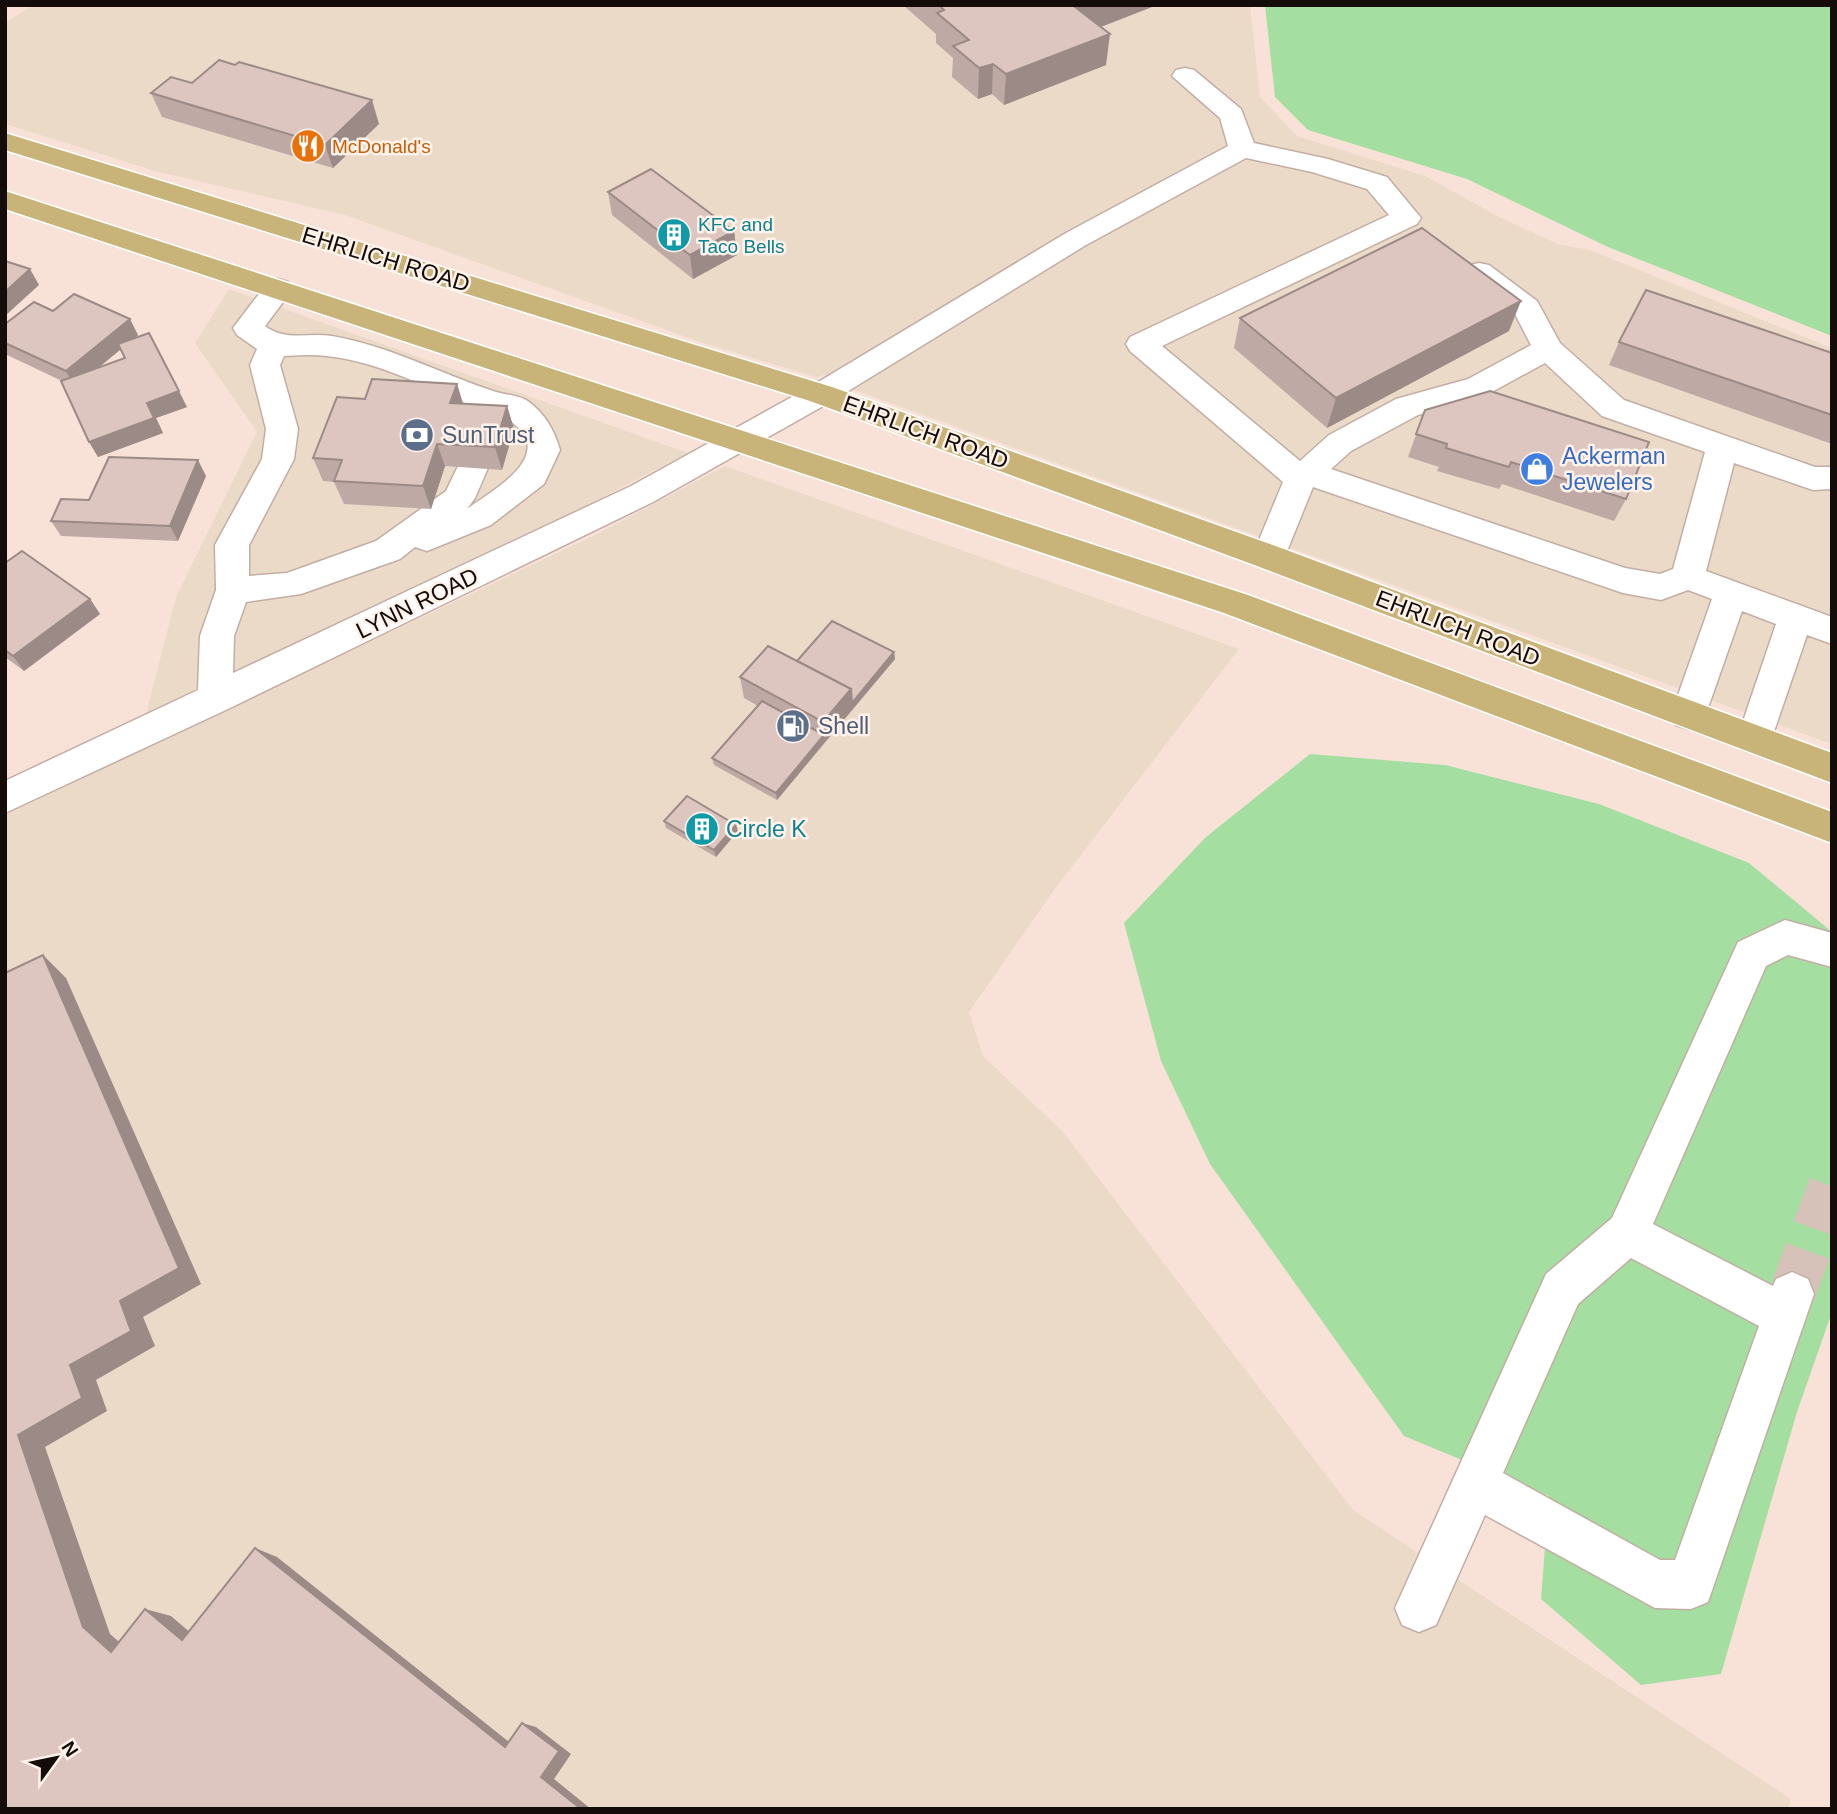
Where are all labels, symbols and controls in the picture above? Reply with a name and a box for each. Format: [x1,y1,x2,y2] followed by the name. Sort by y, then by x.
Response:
[289,127,327,165] restaurant icon: McDonald's
[332,136,431,157] place label: McDonald's
[698,214,785,257] place label: KFC and Taco Bells
[655,216,693,254] building icon: KFC and Taco Bells
[299,221,473,297] street label: EHRLICH ROAD
[840,390,1012,474] street label: EHRLICH ROAD
[398,416,436,454] bank icon: SunTrust
[442,422,535,448] place label: SunTrust
[1562,443,1666,495] place label: Ackerman Jewelers
[1518,450,1556,488] shop icon: Ackerman Jewelers
[352,562,482,644] street label: LYNN ROAD
[1372,585,1544,671] street label: EHRLICH ROAD
[774,707,812,745] fuel station icon: Shell
[818,713,869,739] place label: Shell
[683,810,721,848] building icon: Circle K
[726,816,807,842] place label: Circle K
[21,1723,91,1793] north arrow
[57,1738,82,1760] text: N

